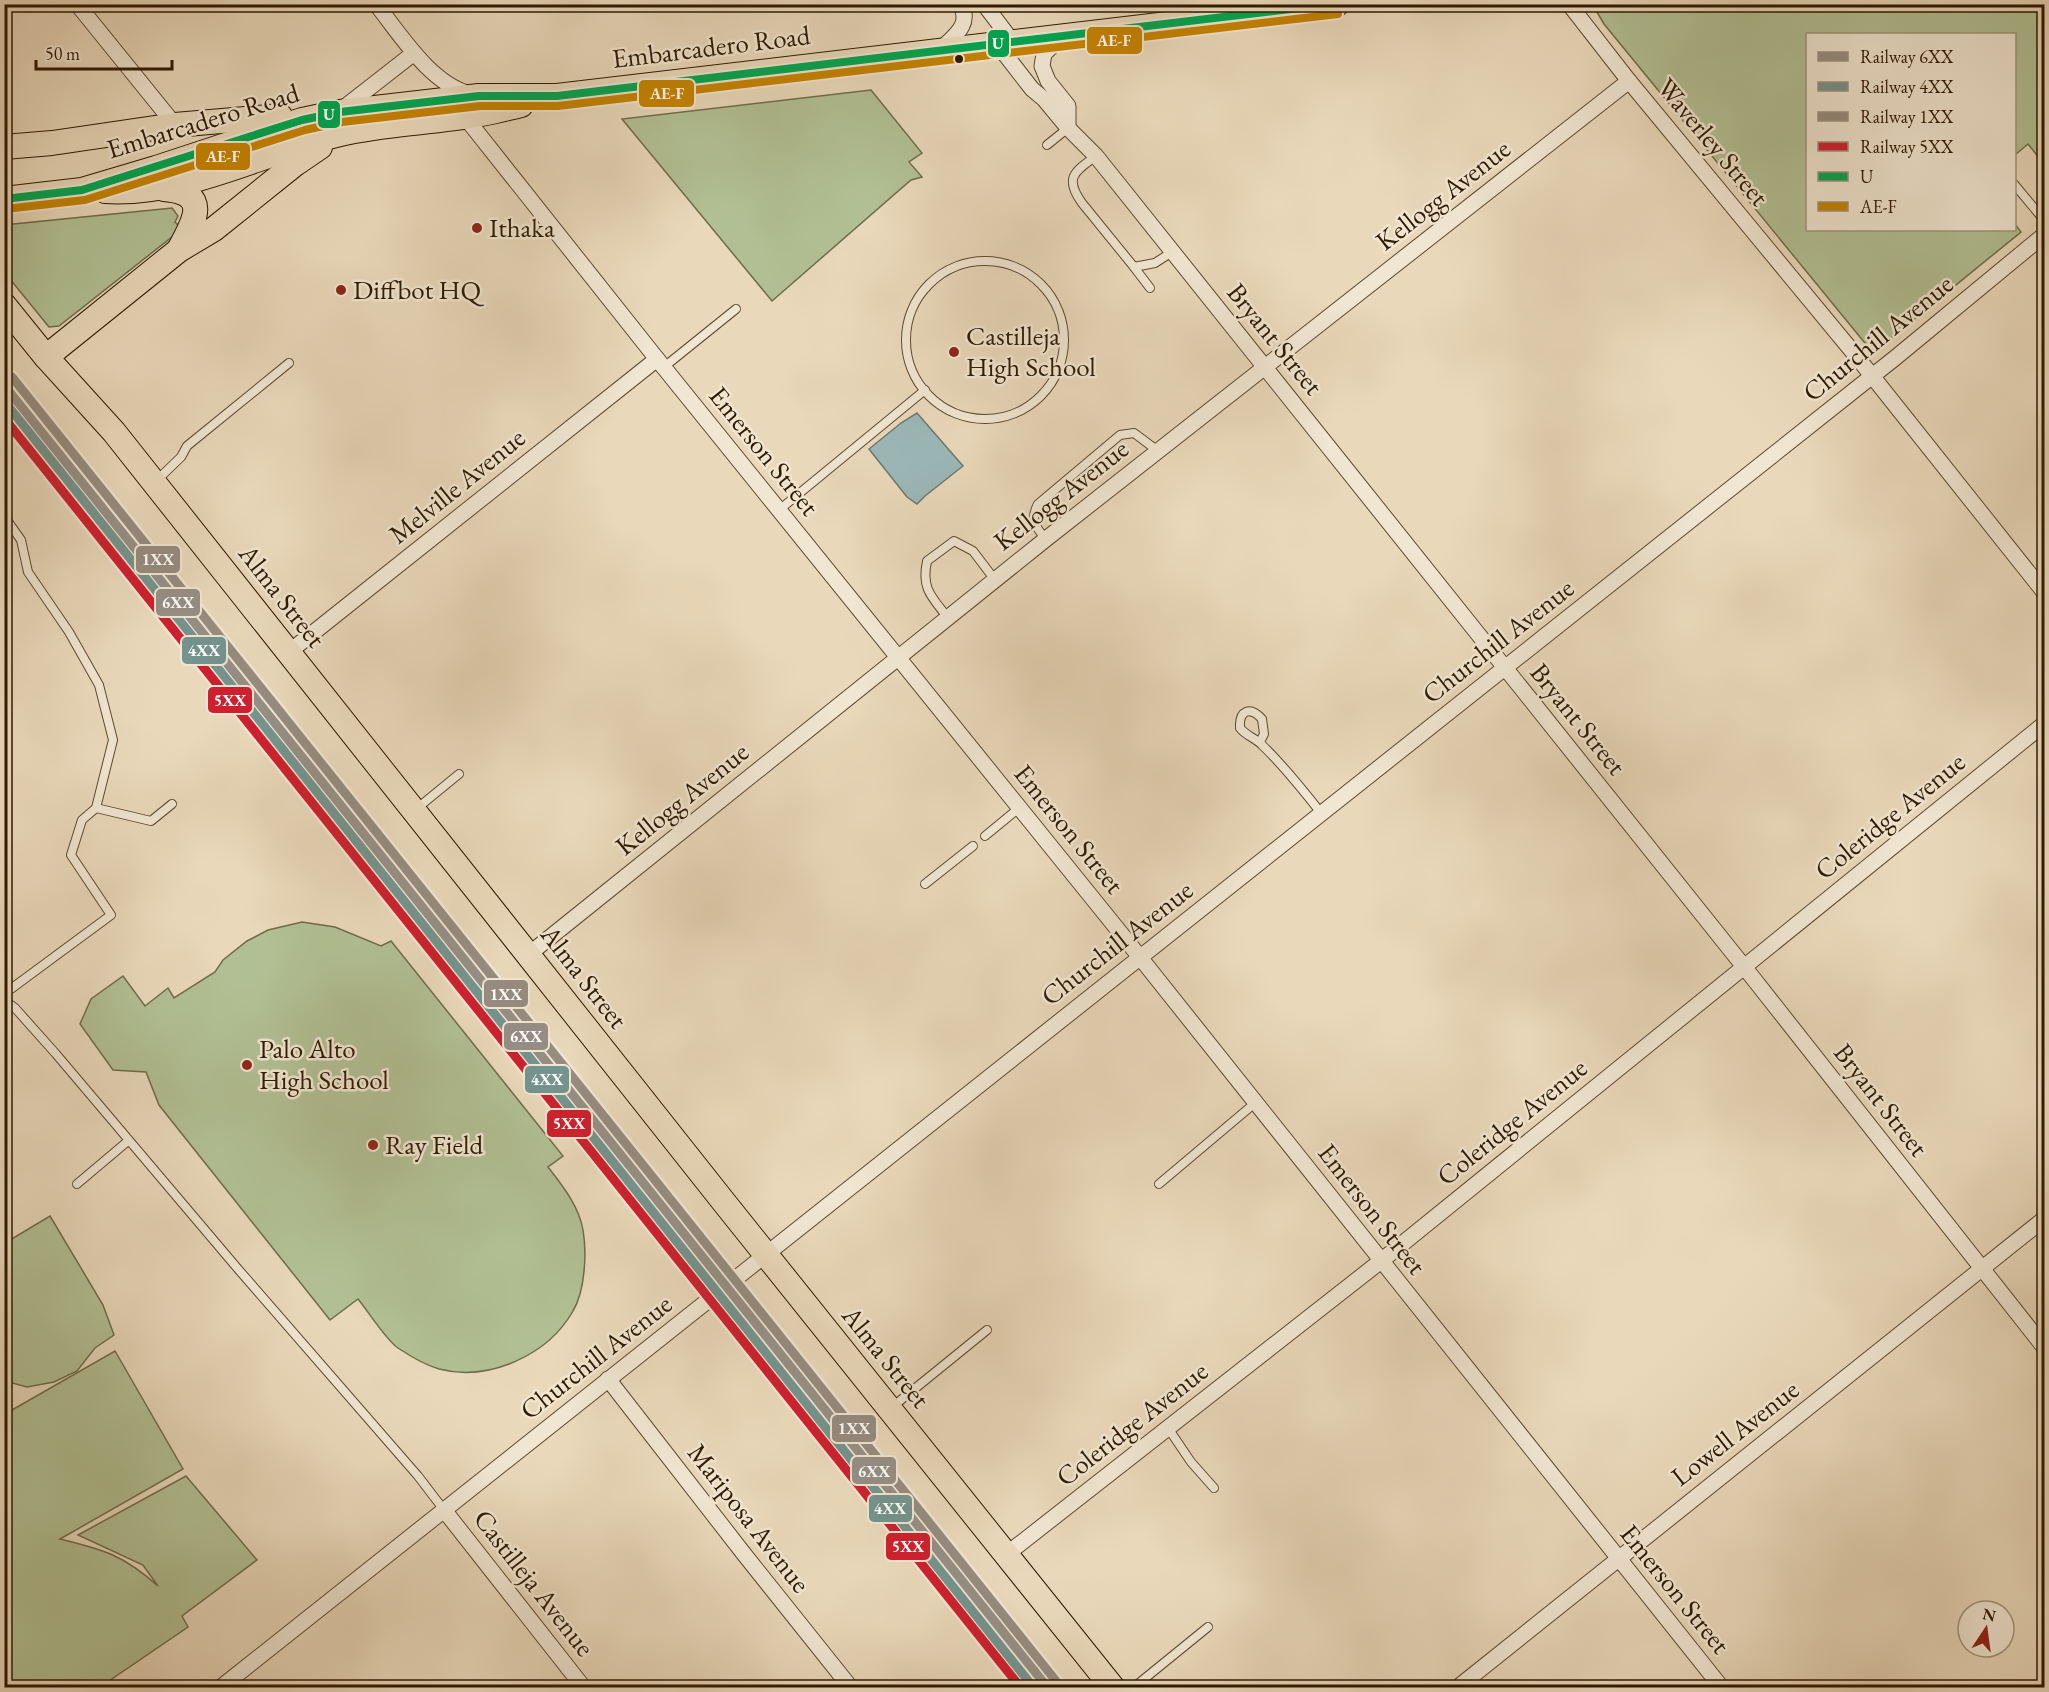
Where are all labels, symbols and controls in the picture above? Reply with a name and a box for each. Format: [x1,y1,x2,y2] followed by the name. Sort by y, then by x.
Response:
[610,17,812,76] street label: Embarcadero Road
[1086,26,1143,55] line badge: AE-F
[987,29,1010,58] line badge: U
[1096,30,1131,51] text: AE-F
[36,33,172,71] scale bar
[992,33,1004,54] text: U
[1806,33,2016,231] legend
[45,42,80,65] text: 50 m
[1860,45,1954,68] text: Railway 6XX
[953,53,965,65] unlabelled marker
[1650,70,1777,213] street label: Waverley Street
[102,75,304,166] street label: Embarcadero Road
[1860,75,1954,98] text: Railway 4XX
[638,79,695,108] line badge: AE-F
[649,83,684,104] text: AE-F
[317,100,341,129] line badge: U
[323,104,335,125] text: U
[1860,105,1954,128] text: Railway 1XX
[1368,131,1517,258] street label: Kellogg Avenue
[1860,135,1954,158] text: Railway 5XX
[195,142,251,171] line badge: AE-F
[205,146,240,167] text: AE-F
[1860,165,1874,188] text: U
[1859,195,1897,218] text: AE-F
[489,210,555,245] place label: Ithaka
[470,221,484,235] marker: Ithaka
[1795,266,1960,409] street label: Churchill Avenue
[353,272,484,307] place label: Diffbot HQ
[1219,275,1332,402] street label: Bryant Street
[334,283,348,297] marker: Diffbot HQ
[966,318,1096,384] place label: Castilleja High School
[947,345,961,359] marker: Castilleja High School
[701,379,828,523] street label: Emerson Street
[381,420,532,551] street label: Melville Avenue
[986,431,1135,558] street label: Kellogg Avenue
[231,536,334,655] street label: Alma Street
[135,545,181,574] line badge: 1XX
[142,549,174,570] text: 1XX
[1415,570,1581,711] street label: Churchill Avenue
[155,588,201,617] line badge: 6XX
[162,592,194,613] text: 6XX
[181,636,227,665] line badge: 4XX
[188,640,220,661] text: 4XX
[1522,655,1635,782] street label: Bryant Street
[207,686,253,714] line badge: 5XX
[214,690,246,711] text: 5XX
[608,734,756,863] street label: Kellogg Avenue
[1807,744,1972,887] street label: Coleridge Avenue
[1006,757,1133,901] street label: Emerson Street
[1034,872,1200,1013] street label: Churchill Avenue
[533,917,636,1036] street label: Alma Street
[483,979,529,1008] line badge: 1XX
[490,984,522,1005] text: 1XX
[503,1022,549,1051] line badge: 6XX
[510,1026,542,1047] text: 6XX
[259,1031,389,1097] place label: Palo Alto High School
[1826,1036,1937,1164] street label: Bryant Street
[1429,1050,1594,1193] street label: Coleridge Avenue
[240,1058,254,1072] marker: Palo Alto High School
[524,1065,570,1094] line badge: 4XX
[531,1069,563,1090] text: 4XX
[546,1109,592,1138] line badge: 5XX
[553,1113,585,1134] text: 5XX
[385,1127,483,1162] place label: Ray Field
[1310,1136,1435,1282] street label: Emerson Street
[366,1138,380,1152] marker: Ray Field
[513,1286,679,1427] street label: Churchill Avenue
[834,1298,939,1415] street label: Alma Street
[1049,1353,1215,1494] street label: Coleridge Avenue
[1664,1372,1806,1493] street label: Lowell Avenue
[831,1414,877,1443] line badge: 1XX
[838,1418,870,1439] text: 1XX
[680,1436,819,1599] street label: Mariposa Avenue
[851,1456,897,1485] line badge: 6XX
[858,1461,890,1482] text: 6XX
[868,1494,913,1523] line badge: 4XX
[874,1498,906,1519] text: 4XX
[466,1502,603,1663] street label: Castilleja Avenue
[1612,1517,1739,1661] street label: Emerson Street
[885,1532,931,1561] line badge: 5XX
[892,1536,924,1557] text: 5XX
[1956,1599,2016,1659] north arrow
[1981,1603,1998,1627] text: N

